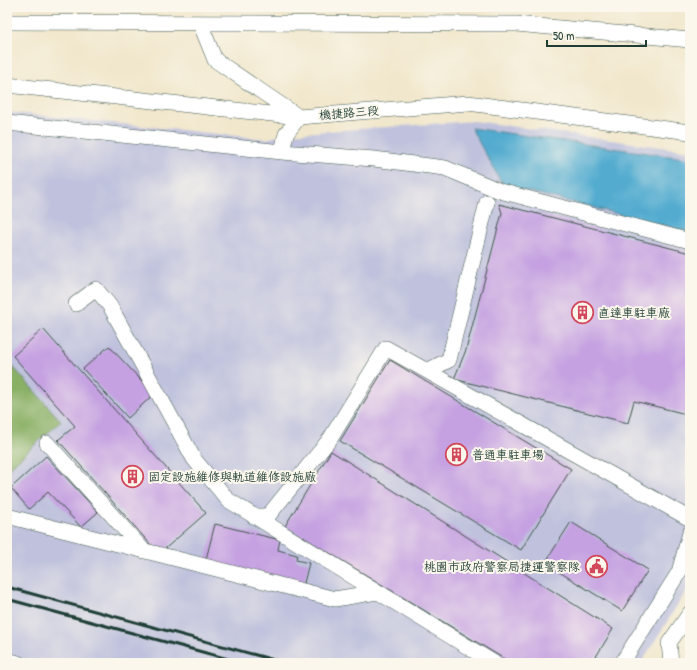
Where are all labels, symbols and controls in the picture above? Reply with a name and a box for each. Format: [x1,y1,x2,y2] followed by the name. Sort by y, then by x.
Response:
[547,22,646,48] scale bar
[553,27,574,44] text: 50 m
[318,101,380,124] street label: 機捷路三段
[570,300,596,326] building icon: 直達車駐車廠
[598,304,670,321] place label: 直達車駐車廠
[443,442,469,468] building icon: 普通車駐車場
[472,446,544,463] place label: 普通車駐車場
[119,464,145,490] building icon: 固定設施維修與軌道維修設施廠
[148,468,316,485] place label: 固定設施維修與軌道維修設施廠
[583,554,609,580] public building icon: 桃園市政府警察局捷運警察隊
[424,558,580,575] place label: 桃園市政府警察局捷運警察隊

